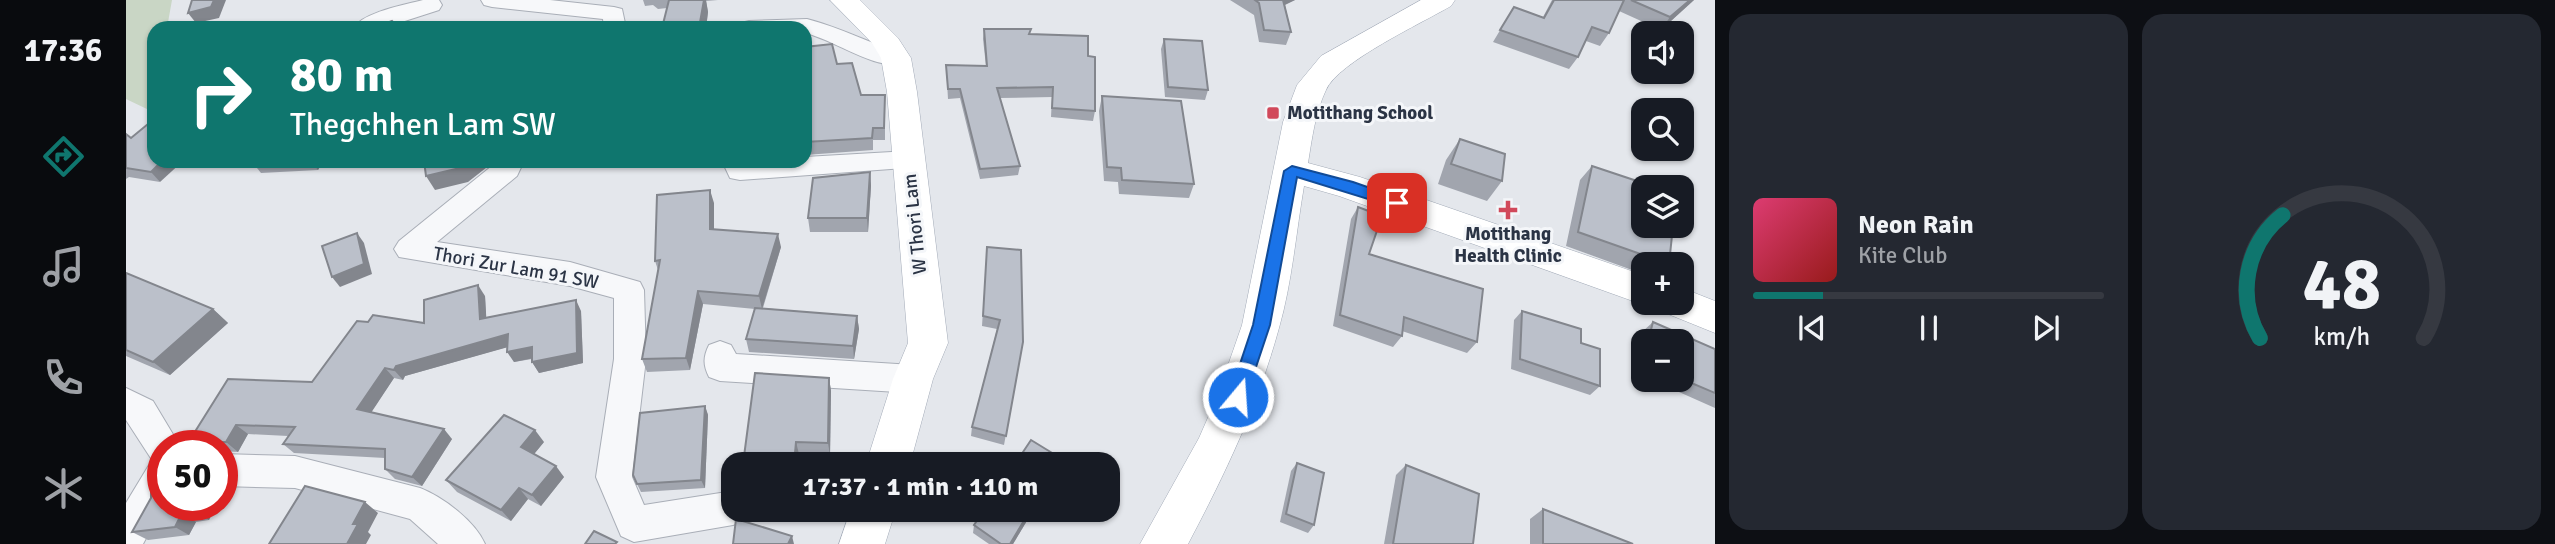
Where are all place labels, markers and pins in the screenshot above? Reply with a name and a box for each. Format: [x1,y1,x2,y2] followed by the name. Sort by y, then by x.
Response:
[1287,101,1433,125] place label: Motithang School
[1265,105,1281,121] marker: Motithang School
[1367,173,1427,233] pin
[1498,200,1518,220] marker: Motithang Health Clinic
[1454,222,1562,268] place label: Motithang Health Clinic

